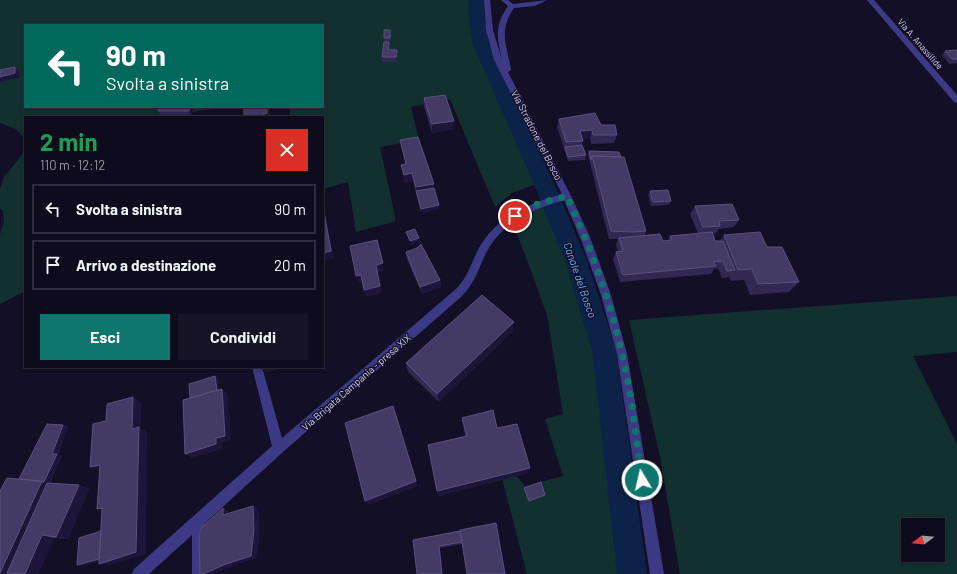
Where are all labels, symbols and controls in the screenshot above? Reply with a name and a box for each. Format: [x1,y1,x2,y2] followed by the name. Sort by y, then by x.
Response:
[895,16,946,71] street label: Via A. Anassilide
[106,38,166,72] text: 90 m
[40,40,92,92] icon: left
[106,72,229,94] text: Svolta a sinistra
[509,88,565,182] street label: Via Stradone del Bosco
[40,127,98,156] text: 2 min
[266,129,308,171] button: close
[40,157,105,173] text: 110 m · 12:12
[42,198,64,220] icon: left
[498,199,532,233] pin
[76,200,182,218] text: Svolta a sinistra
[274,200,306,218] text: 90 m
[504,205,526,227] icon: arrive
[561,240,600,320] water label: Canale del Bosco
[42,254,64,276] icon: arrive
[76,256,216,274] text: Arrivo a destinazione
[274,256,306,274] text: 20 m
[40,314,170,360] button: Esci
[178,314,308,360] button: Condividi
[299,331,413,433] street label: Via Brigata Campania - presa XIX
[621,459,663,501] position arrow
[901,518,945,562] north arrow
[901,518,945,562] map controls

